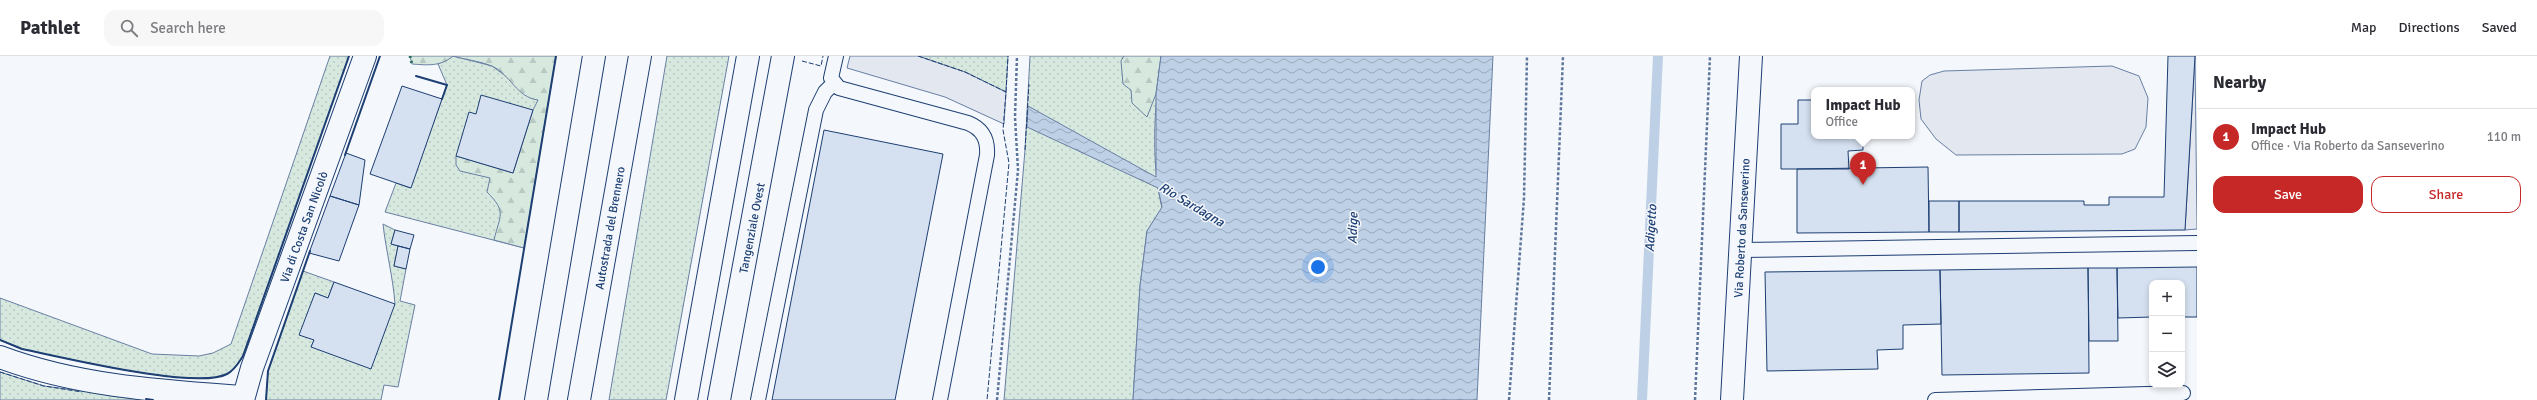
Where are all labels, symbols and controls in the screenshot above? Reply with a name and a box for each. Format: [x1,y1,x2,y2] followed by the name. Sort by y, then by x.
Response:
[104,10,384,46] search box
[20,16,80,40] text: Pathlet
[118,17,140,39] icon: search
[150,19,226,37] text: Search here
[2351,19,2377,36] text: Map
[2399,19,2460,36] text: Directions
[2482,19,2517,36] text: Saved
[2213,72,2266,93] text: Nearby
[1811,87,1915,139] popup
[1825,96,1901,114] text: Impact Hub
[1825,114,1858,130] text: Office
[2251,120,2326,138] text: Impact Hub
[2222,129,2230,145] text: 1
[2487,129,2521,145] text: 110 m
[2251,138,2445,154] text: Office · Via Roberto da Sanseverino
[1850,152,1876,185] pin: 1
[1731,158,1754,298] street label: Via Roberto da Sanseverino
[592,166,629,291] street label: Autostrada del Brennero
[277,169,332,285] street label: Via di Costa San Nicolò
[2213,176,2363,213] button: Save
[2371,176,2521,213] button: Share
[1156,179,1227,231] water label: Rio Sardagna
[736,182,769,275] street label: Tangenziale Ovest
[1642,203,1660,252] water label: Adigetto
[1344,210,1362,244] water label: Adige
[1308,257,1328,277] your location
[2149,280,2185,388] map controls
[2149,280,2185,316] button: +
[2149,316,2185,352] button: −
[2149,352,2185,388] button: layers

